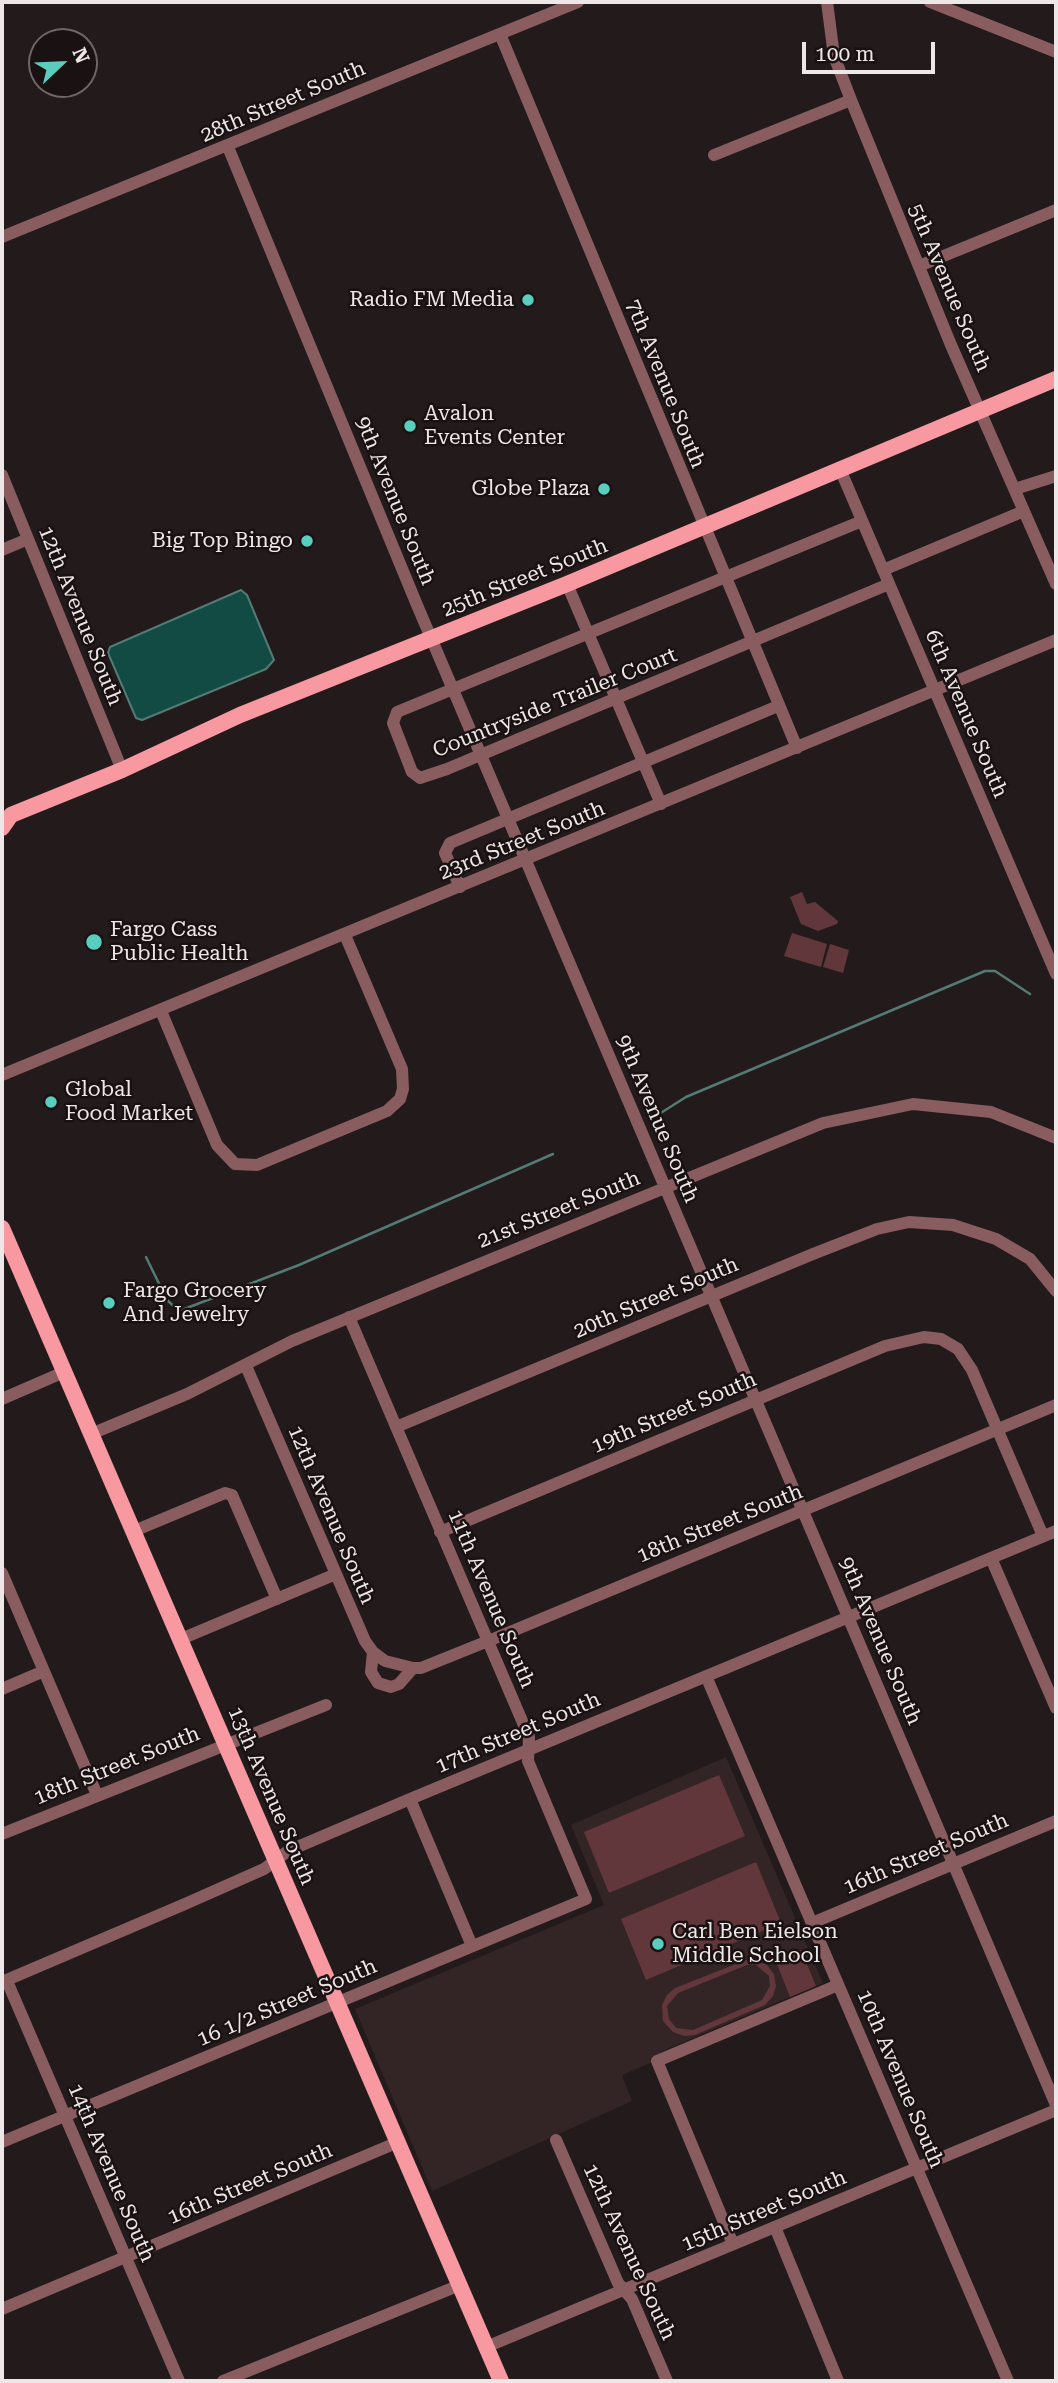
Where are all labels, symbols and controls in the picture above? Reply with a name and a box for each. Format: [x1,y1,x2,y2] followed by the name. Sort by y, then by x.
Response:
[28,28,98,98] north arrow
[806,28,939,72] scale bar
[815,42,875,66] text: 100 m
[68,44,94,67] text: N
[197,56,369,148] street label: 28th Street South
[902,200,996,376] street label: 5th Avenue South
[349,287,514,313] place label: Radio FM Media
[520,292,536,308] marker: Radio FM Media
[620,296,710,472] street label: 7th Avenue South
[424,401,565,451] place label: Avalon Events Center
[350,413,440,589] street label: 9th Avenue South
[402,418,418,434] marker: Avalon Events Center
[472,476,590,502] place label: Globe Plaza
[596,481,612,497] marker: Globe Plaza
[32,522,128,710] street label: 12th Avenue South
[152,528,293,554] place label: Big Top Bingo
[299,533,315,549] marker: Big Top Bingo
[438,533,612,623] street label: 25th Street South
[919,626,1013,802] street label: 6th Avenue South
[429,642,681,764] street label: Countryside Trailer Court
[435,796,609,886] street label: 23rd Street South
[110,917,249,967] place label: Fargo Cass Public Health
[84,932,104,952] marker: Fargo Cass Public Health
[610,1031,704,1207] street label: 9th Avenue South
[65,1077,193,1127] place label: Global Food Market
[43,1094,59,1110] marker: Global Food Market
[474,1166,644,1254] street label: 21st Street South
[570,1252,742,1344] street label: 20th Street South
[123,1278,266,1328] place label: Fargo Grocery And Jewelry
[101,1295,117,1311] marker: Fargo Grocery And Jewelry
[588,1367,760,1459] street label: 19th Street South
[282,1422,380,1608] street label: 12th Avenue South
[633,1479,807,1569] street label: 18th Street South
[442,1506,540,1692] street label: 11th Avenue South
[833,1553,927,1729] street label: 9th Avenue South
[432,1687,604,1779] street label: 17th Street South
[222,1703,320,1889] street label: 13th Avenue South
[30,1721,204,1811] street label: 18th Street South
[840,1808,1012,1900] street label: 16th Street South
[672,1919,838,1969] place label: Carl Ben Eielson Middle School
[650,1936,666,1952] marker: Carl Ben Eielson Middle School
[193,1954,381,2052] street label: 16 1/2 Street South
[851,1986,949,2172] street label: 10th Avenue South
[62,2080,160,2266] street label: 14th Avenue South
[164,2138,336,2230] street label: 16th Street South
[577,2160,681,2344] street label: 12th Avenue South
[678,2165,850,2257] street label: 15th Street South

